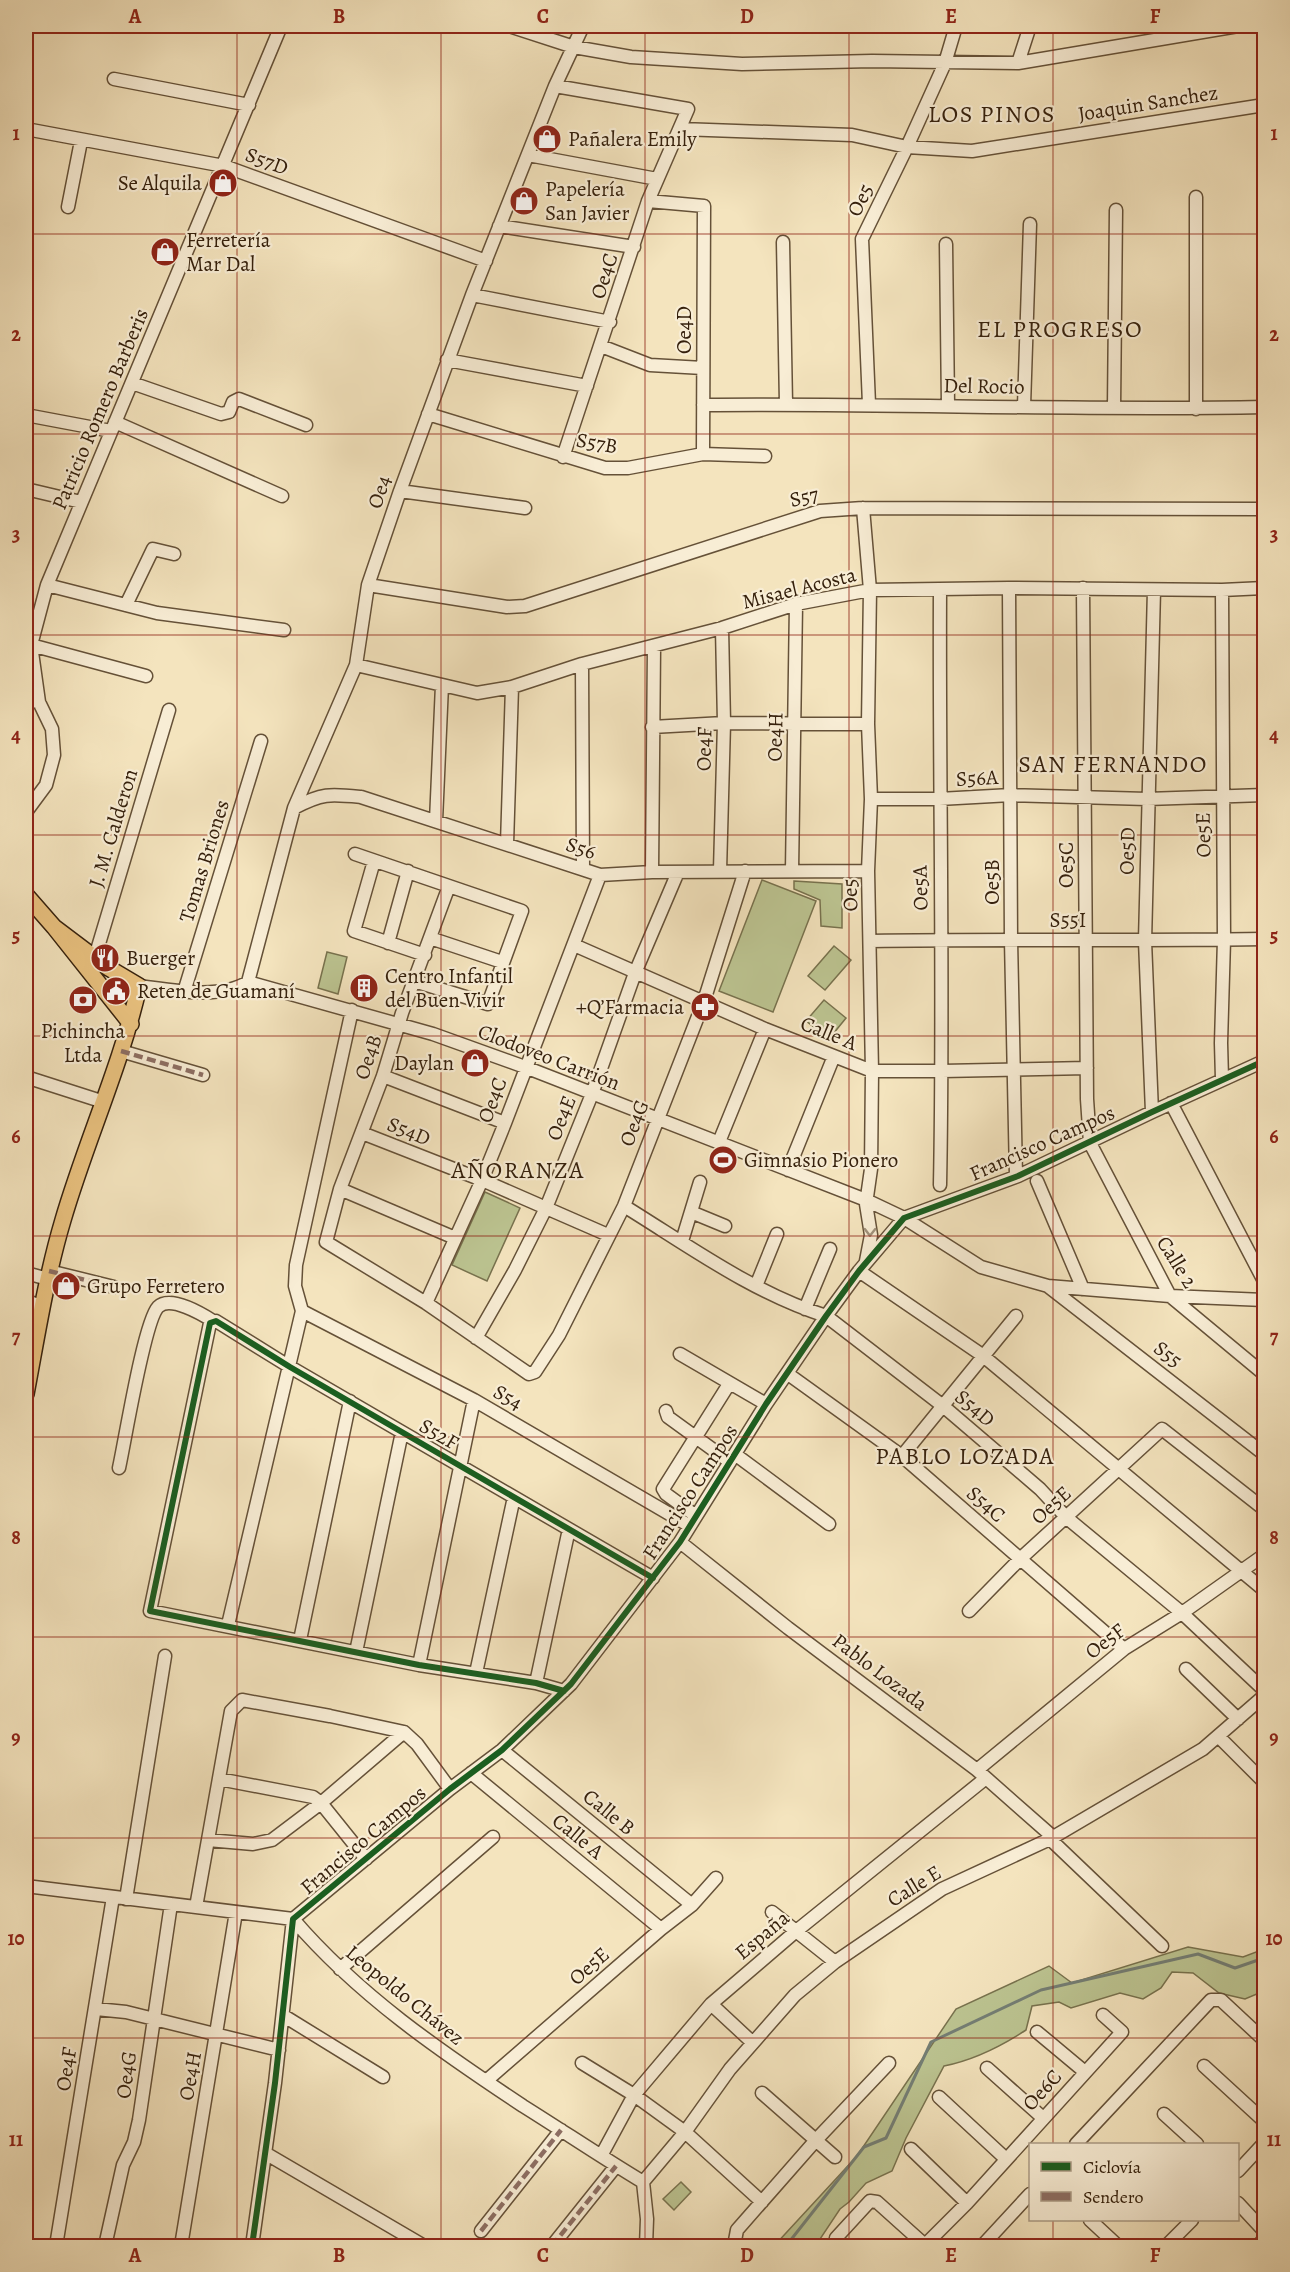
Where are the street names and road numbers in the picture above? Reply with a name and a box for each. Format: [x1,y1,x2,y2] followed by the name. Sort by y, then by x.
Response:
[1076,78,1220,128] street label: Joaquin Sanchez
[242,140,292,182] street label: S57D
[840,179,880,221] street label: Oe5
[583,250,625,302] street label: Oe4C
[45,304,155,514] street label: Patricio Romero Barberis
[670,306,698,354] street label: Oe4D
[943,371,1025,401] street label: Del Rocio
[574,426,620,460] street label: S57B
[360,472,398,512] street label: Oe4
[787,480,821,514] street label: S57
[739,560,859,616] street label: Misael Acosta
[761,712,789,762] street label: Oe4H
[690,726,718,771] street label: Oe4F
[955,763,999,793] street label: S56A
[82,765,144,891] street label: J. M. Calderon
[172,796,236,926] street label: Tomas Briones
[1189,812,1217,858] street label: Oe5E
[1113,827,1141,875] street label: Oe5D
[562,830,600,866] street label: S56
[1052,842,1080,888] street label: Oe5C
[978,859,1006,905] street label: Oe5B
[906,864,934,911] street label: Oe5A
[835,878,865,912] street label: Oe5
[1050,906,1086,934] street label: S55I
[796,1009,862,1057] street label: Calle A
[474,1017,624,1097] street label: Clodoveo Carrión
[347,1031,389,1083] street label: Oe4B
[471,1073,513,1127] street label: Oe4C
[539,1091,583,1145] street label: Oe4E
[612,1096,656,1150] street label: Oe4G
[965,1098,1119,1188] street label: Francisco Campos
[383,1110,435,1152] street label: S54D
[1150,1231,1204,1293] street label: Calle 2
[1148,1334,1188,1374] street label: S55
[488,1377,528,1417] street label: S54
[949,1383,1001,1433] street label: S54D
[414,1412,464,1456] street label: S52F
[636,1419,744,1565] street label: Francisco Campos
[961,1479,1011,1529] street label: S54C
[1025,1479,1077,1531] street label: Oe5E
[1079,1617,1131,1665] street label: Oe5F
[826,1627,934,1717] street label: Pablo Lozada
[294,1779,432,1901] street label: Francisco Campos
[577,1782,641,1842] street label: Calle B
[546,1807,610,1866] street label: Calle A
[881,1858,947,1914] street label: Calle E
[729,1904,795,1966] street label: España
[340,1939,470,2051] street label: Leopoldo Chávez
[563,1941,615,1991] street label: Oe5E
[49,2045,83,2093] street label: Oe4F
[172,2049,208,2103] street label: Oe4H
[109,2050,143,2100] street label: Oe4G
[1016,2063,1068,2117] street label: Oe6C

